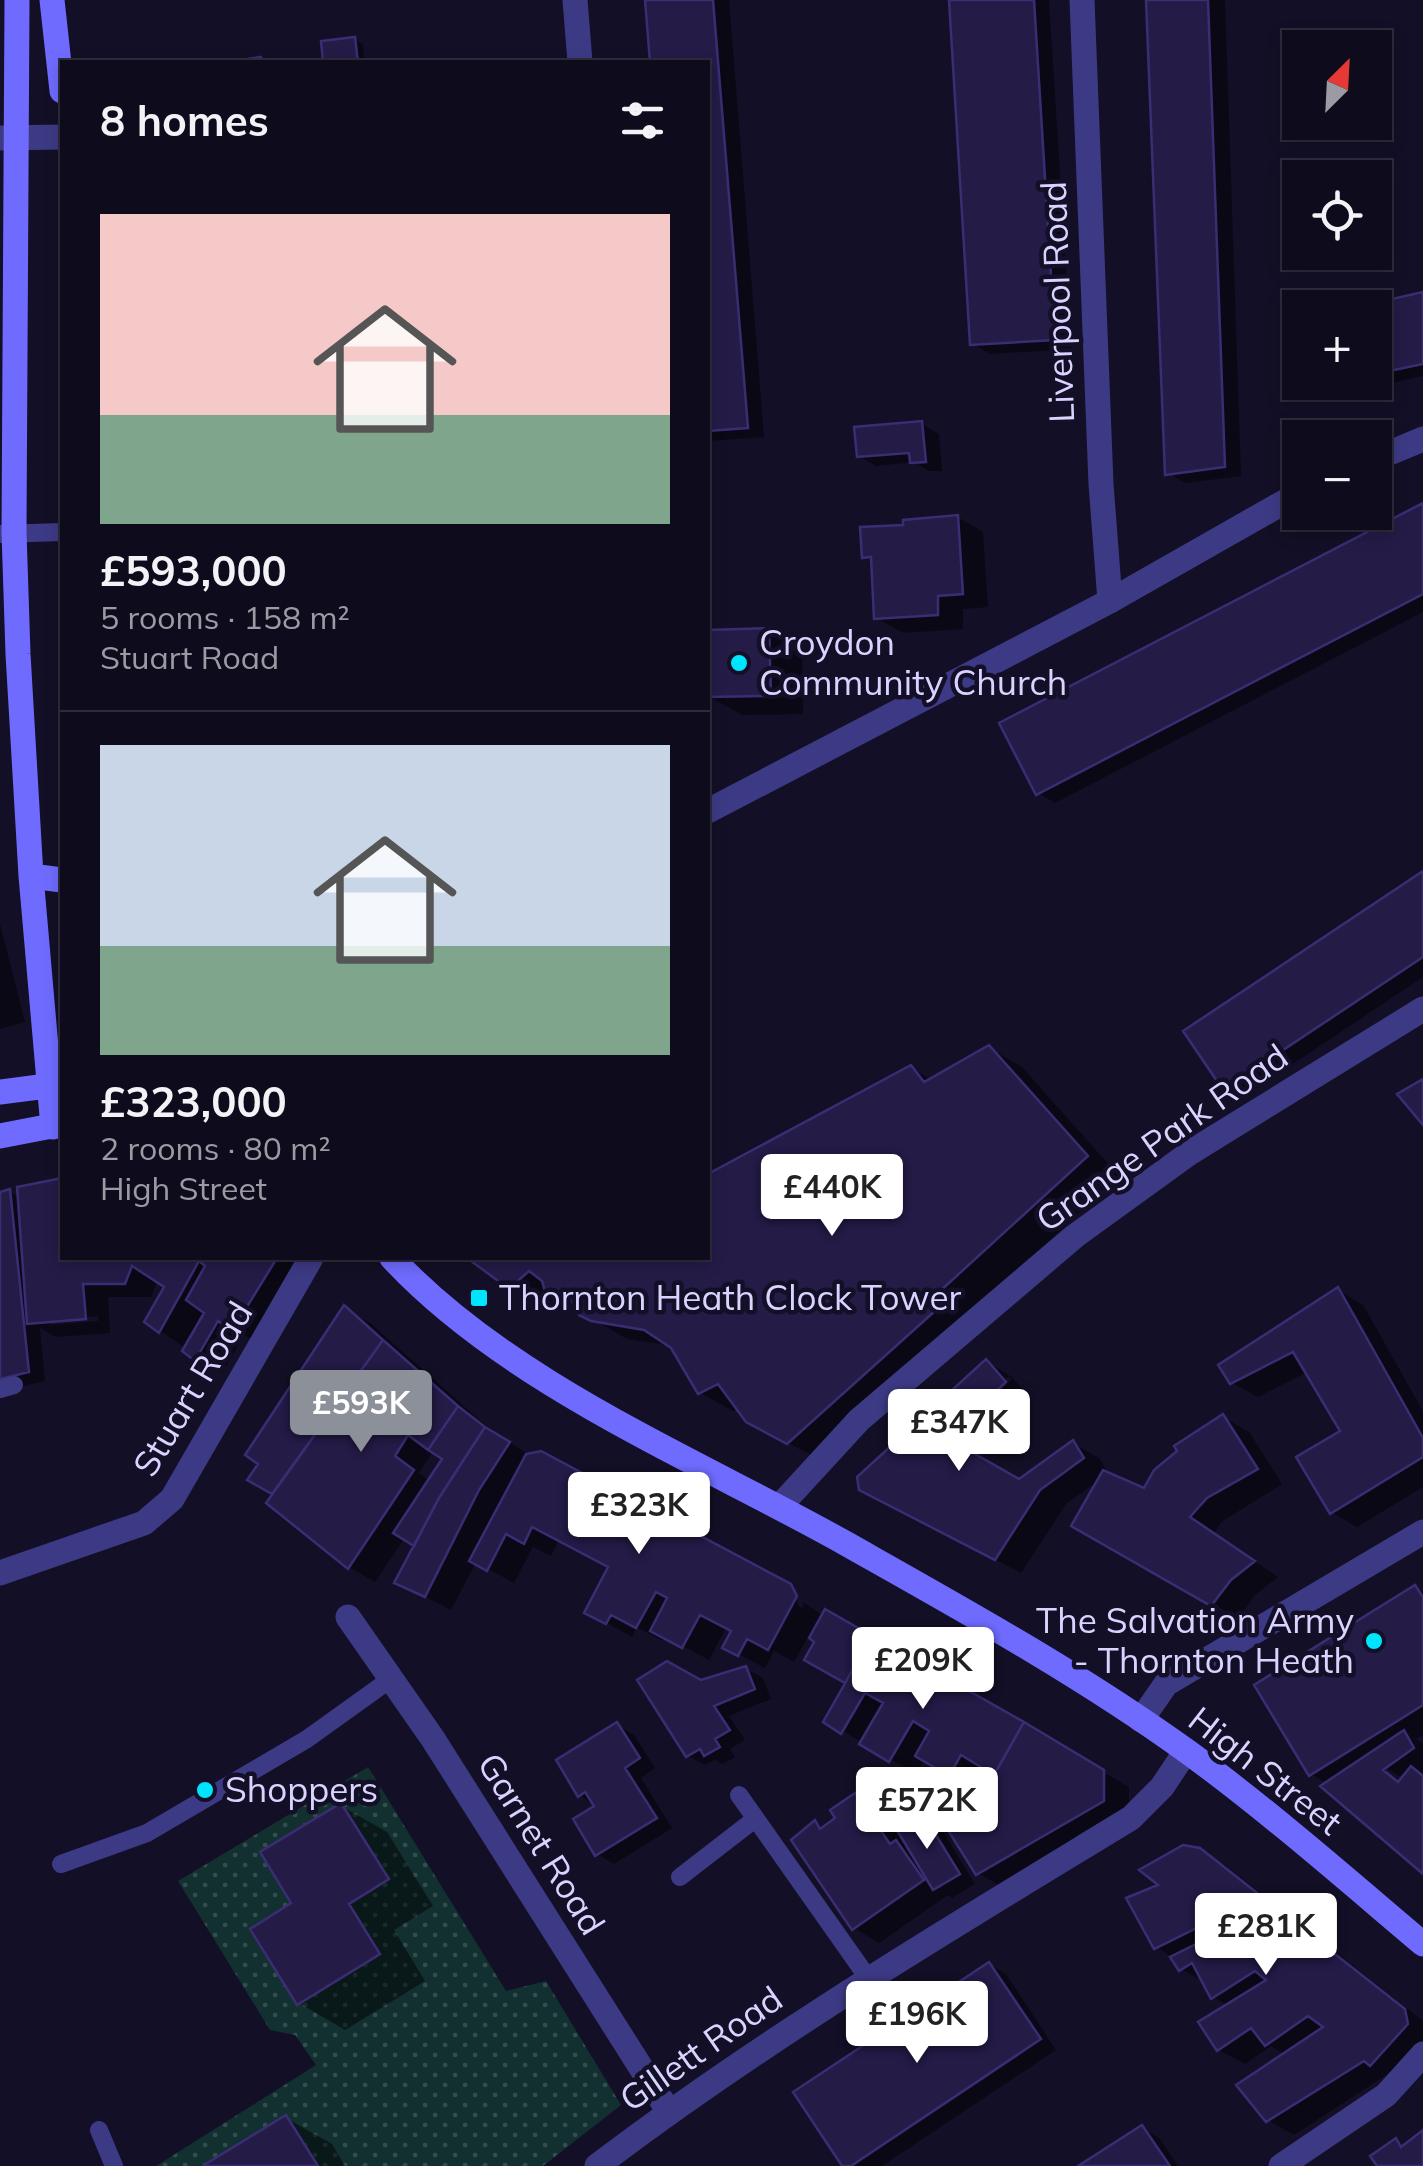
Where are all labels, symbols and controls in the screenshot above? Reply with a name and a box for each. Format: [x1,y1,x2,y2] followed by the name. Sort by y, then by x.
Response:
[1282,30,1392,140] north arrow
[1282,30,1392,530] map controls
[615,93,670,148] icon: filters
[100,94,269,147] text: 8 homes
[1282,160,1392,270] button: locate
[1031,180,1083,424] street label: Liverpool Road
[295,279,475,459] icon: home
[1282,290,1392,400] button: +
[1282,420,1392,530] button: −
[100,544,287,597] text: £593,000
[100,597,350,637] text: 5 rooms · 158 m²
[759,620,1067,704] place label: Croydon Community Church
[100,637,279,677] text: Stuart Road
[728,652,750,674] marker: Croydon Community Church
[295,810,475,990] icon: home
[1027,1034,1296,1241] street label: Grange Park Road
[100,1075,287,1128] text: £323,000
[100,1128,331,1168] text: 2 rooms · 80 m²
[762,1154,902,1239] pin: £440K
[783,1166,881,1206] text: £440K
[100,1168,267,1208] text: High Street
[499,1275,961,1319] place label: Thornton Heath Clock Tower
[468,1287,490,1309] marker: Thornton Heath Clock Tower
[123,1293,261,1484] street label: Stuart Road
[291,1370,431,1455] pin: £593K
[312,1382,410,1422] text: £593K
[889,1389,1029,1474] pin: £347K
[910,1401,1008,1441] text: £347K
[569,1472,709,1557] pin: £323K
[590,1484,688,1524] text: £323K
[1036,1598,1354,1682] place label: The Salvation Army - Thornton Heath
[853,1627,993,1712] pin: £209K
[1363,1630,1385,1652] marker: The Salvation Army - Thornton Heath
[874,1639,972,1679] text: £209K
[1180,1697,1351,1844] street label: High Street
[469,1744,615,1942] street label: Garnet Road
[225,1767,378,1811] place label: Shoppers
[857,1767,997,1852] pin: £572K
[194,1779,216,1801] marker: Shoppers
[878,1779,976,1819] text: £572K
[1196,1893,1336,1978] pin: £281K
[1217,1905,1315,1945] text: £281K
[611,1976,790,2120] street label: Gillett Road
[847,1981,987,2066] pin: £196K
[868,1993,966,2033] text: £196K

